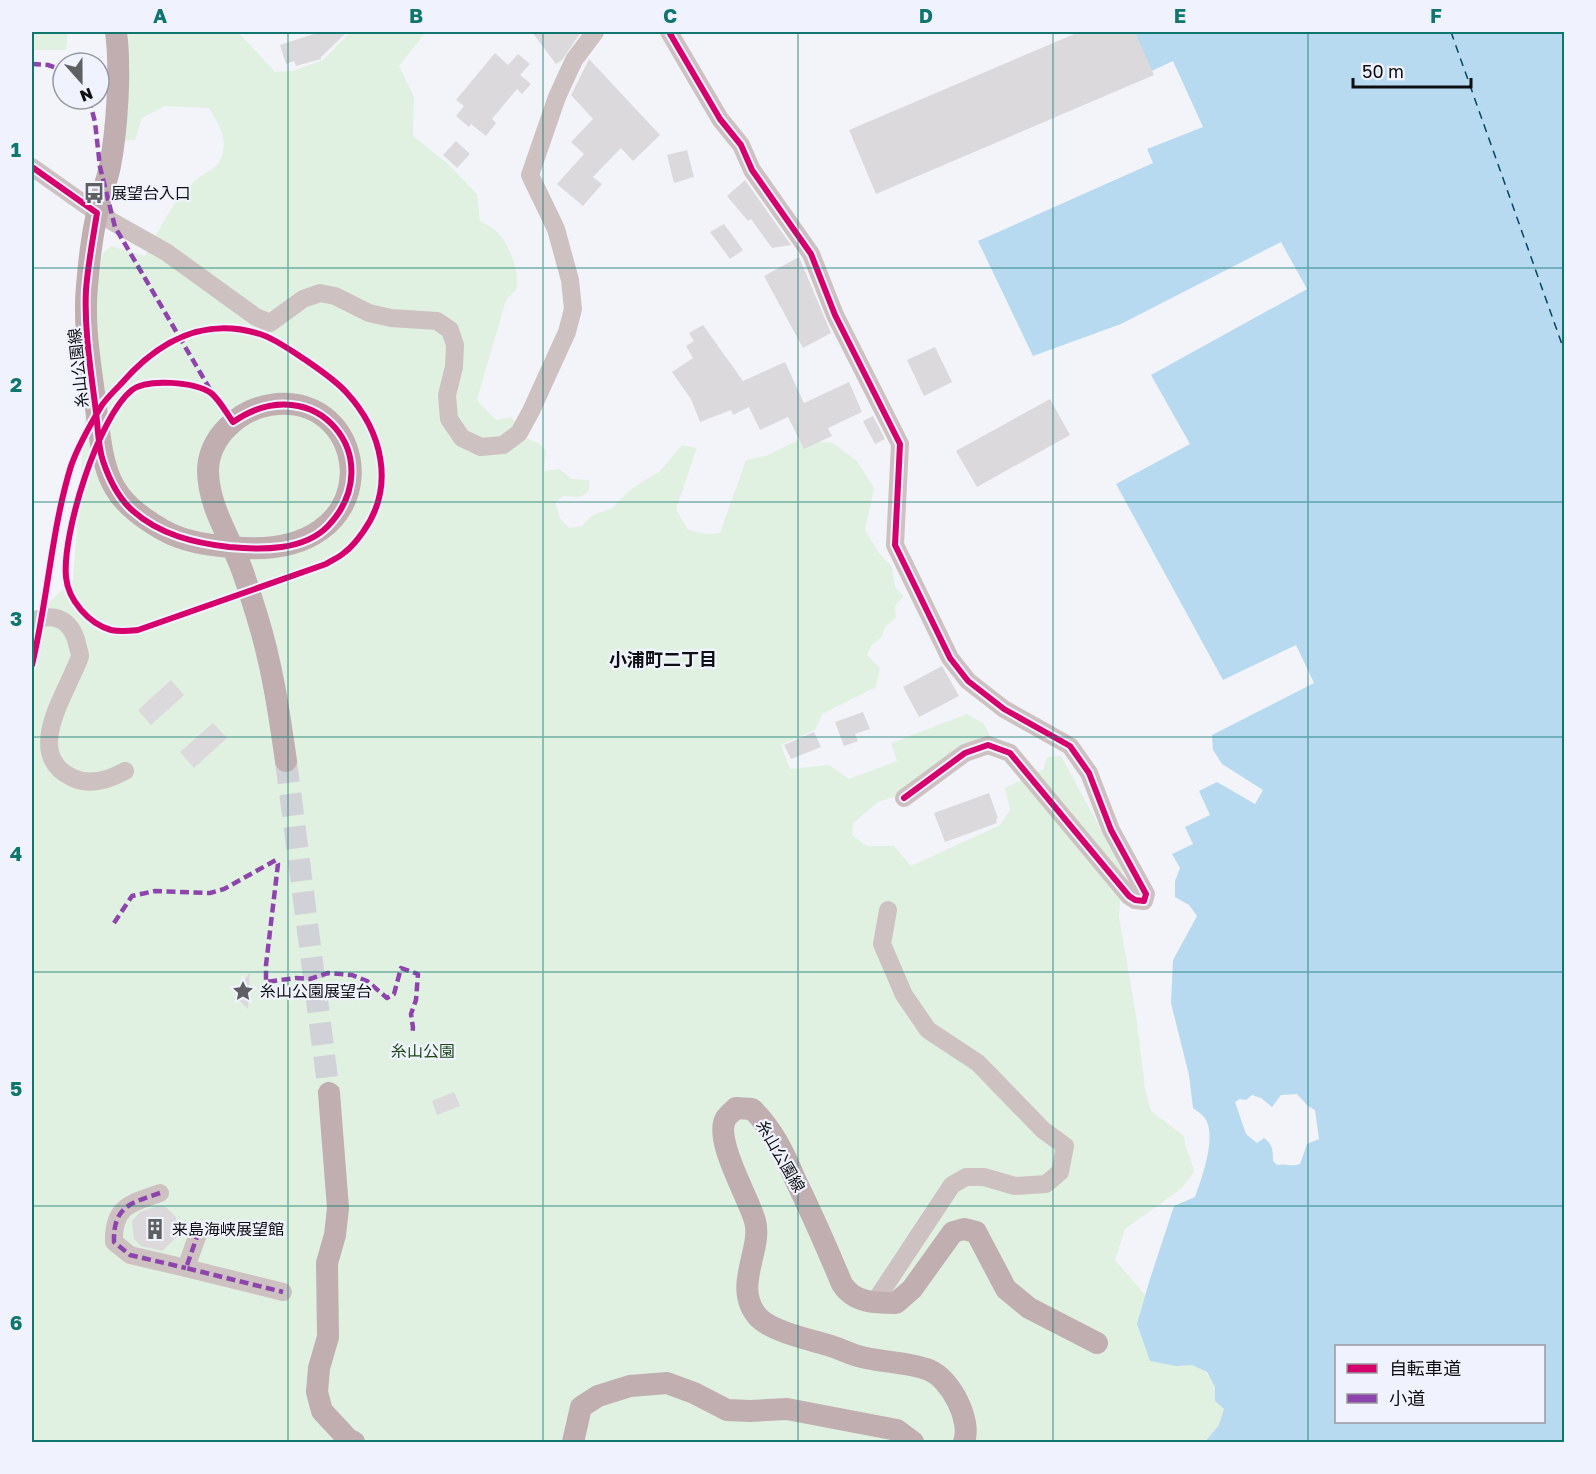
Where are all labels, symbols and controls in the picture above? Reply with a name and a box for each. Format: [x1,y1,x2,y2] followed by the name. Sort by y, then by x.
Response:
[153,3,167,27] text: A
[409,3,423,27] text: B
[663,3,677,27] text: C
[919,3,933,27] text: D
[1174,3,1186,27] text: E
[1430,3,1442,27] text: F
[51,51,111,111] north arrow
[1353,51,1472,89] scale bar
[1362,60,1404,82] text: 50 m
[77,83,96,107] text: N
[11,137,21,161] text: 1
[82,181,106,205] bus stop icon: 展望台入口
[111,183,191,203] place label: 展望台入口
[64,327,92,409] street label: 糸山公園線
[10,372,22,396] text: 2
[10,606,22,630] text: 3
[609,648,717,670] district label: 小浦町二丁目
[10,841,22,865] text: 4
[231,979,255,1003] place icon: 糸山公園展望台
[260,981,372,1001] place label: 糸山公園展望台
[391,1041,455,1061] park label: 糸山公園
[10,1076,22,1100] text: 5
[752,1116,810,1196] street label: 糸山公園線
[143,1217,167,1241] building icon: 来島海峡展望館
[172,1219,284,1239] place label: 来島海峡展望館
[10,1310,22,1334] text: 6
[1335,1345,1545,1423] legend
[1389,1357,1461,1379] text: 自転車道
[1389,1387,1425,1409] text: 小道

